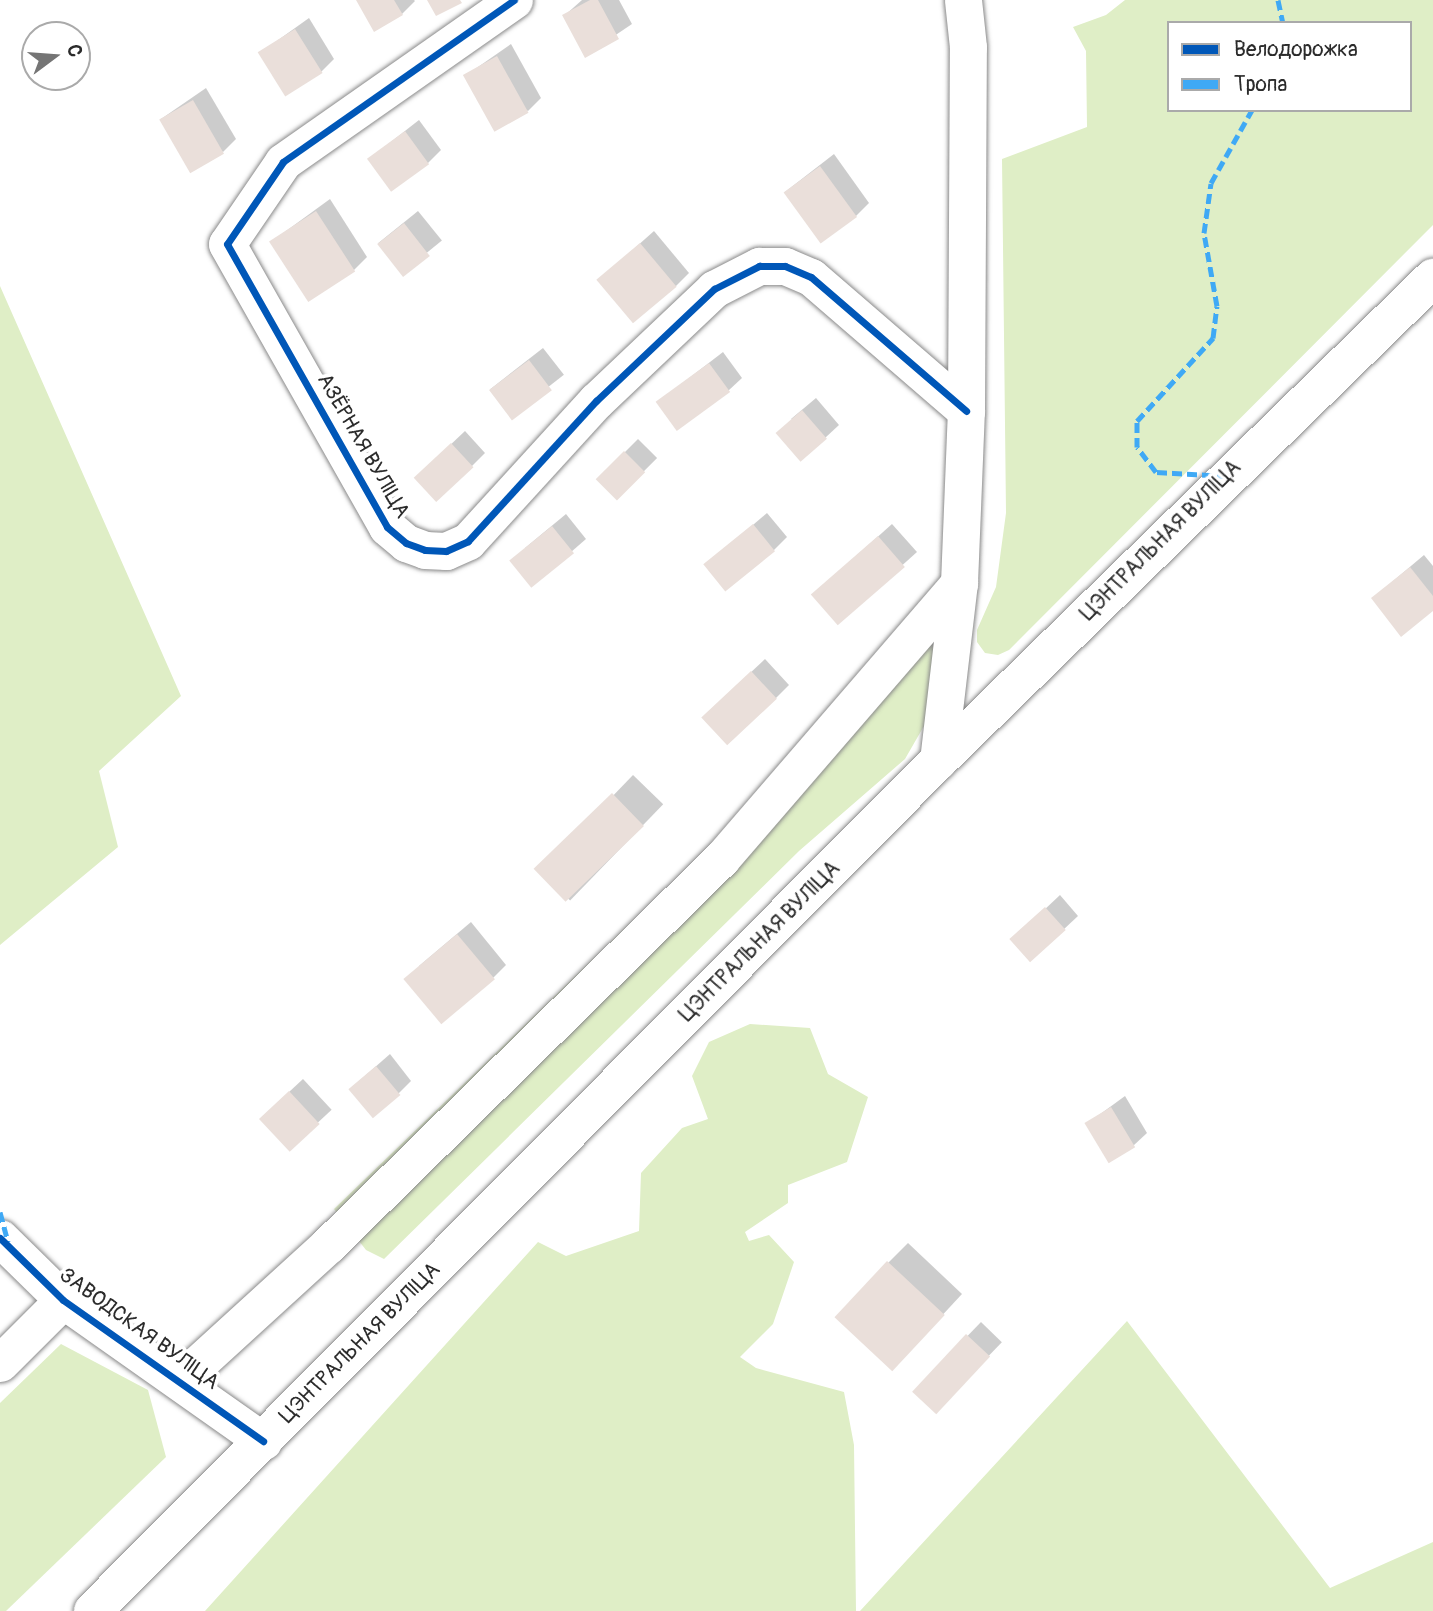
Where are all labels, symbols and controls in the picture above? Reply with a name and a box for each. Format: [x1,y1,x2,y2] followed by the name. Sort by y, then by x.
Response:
[21,21,91,91] north arrow
[1167,21,1412,112] legend
[1234,36,1358,63] text: Велодорожка
[61,42,87,60] text: С
[1234,71,1287,98] text: Тропа
[311,369,415,523] street label: АЗЁРНАЯ ВУЛІЦА
[1075,455,1247,627] street label: ЦЭНТРАЛЬНАЯ ВУЛІЦА
[674,856,846,1028] street label: ЦЭНТРАЛЬНАЯ ВУЛІЦА
[274,1257,446,1429] street label: ЦЭНТРАЛЬНАЯ ВУЛІЦА
[54,1263,224,1395] street label: ЗАВОДСКАЯ ВУЛІЦА

